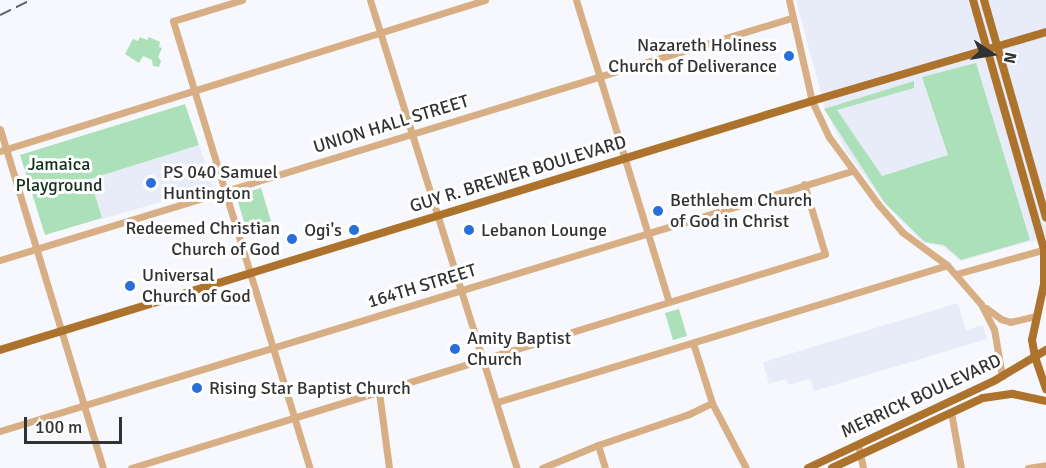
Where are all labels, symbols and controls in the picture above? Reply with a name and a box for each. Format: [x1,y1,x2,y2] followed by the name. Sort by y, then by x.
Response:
[962,24,1022,84] north arrow
[608,35,777,78] place label: Nazareth Holiness Church of Deliverance
[782,49,796,63] marker: Nazareth Holiness Church of Deliverance
[999,50,1021,65] text: N
[311,90,471,158] street label: UNION HALL STREET
[407,131,629,217] street label: GUY R. BREWER BOULEVARD
[15,154,103,196] park label: Jamaica Playground
[163,162,278,204] place label: PS 040 Samuel Huntington
[144,176,158,190] marker: PS 040 Samuel Huntington
[670,190,812,232] place label: Bethlehem Church of God in Christ
[651,204,665,218] marker: Bethlehem Church of God in Christ
[125,218,280,260] place label: Redeemed Christian Church of God
[304,219,342,241] place label: Ogi's
[481,219,607,241] place label: Lebanon Lounge
[347,223,361,237] marker: Ogi's
[462,223,476,237] marker: Lebanon Lounge
[285,232,299,246] marker: Redeemed Christian Church of God
[365,259,479,313] street label: 164TH STREET
[142,265,251,308] place label: Universal Church of God
[123,279,137,293] marker: Universal Church of God
[467,328,571,370] place label: Amity Baptist Church
[448,342,462,356] marker: Amity Baptist Church
[838,349,1004,443] street label: MERRICK BOULEVARD
[209,377,411,399] place label: Rising Star Baptist Church
[190,381,204,395] marker: Rising Star Baptist Church
[27,405,124,443] scale bar
[35,416,82,438] text: 100 m

